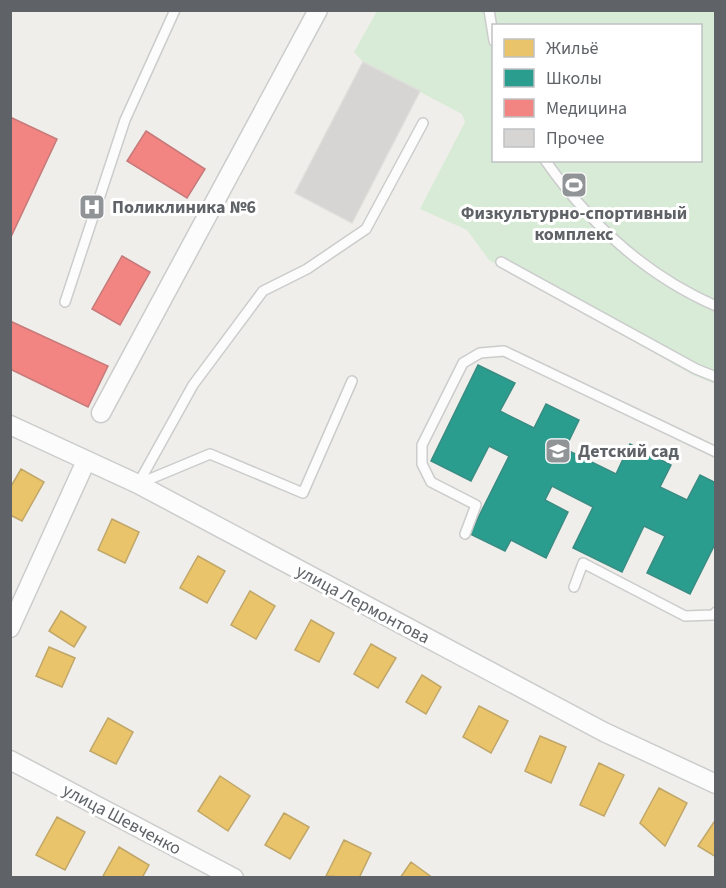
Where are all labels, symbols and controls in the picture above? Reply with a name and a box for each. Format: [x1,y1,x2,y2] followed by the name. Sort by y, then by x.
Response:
[492,24,702,162] legend
[546,36,599,61] text: Жильё
[546,66,602,91] text: Школы
[546,96,627,121] text: Медицина
[546,126,604,151] text: Прочее
[559,170,589,200] sports icon: Физкультурно-спортивный комплекс
[77,192,107,222] hospital icon: Поликлиника №6
[112,195,256,220] place label: Поликлиника №6
[461,201,687,247] place label: Физкультурно-спортивный комплекс
[543,436,573,466] school or university icon: Детский сад
[578,439,680,464] place label: Детский сад
[291,559,434,650] street label: улица Лермонтова
[58,778,186,861] street label: улица Шевченко

